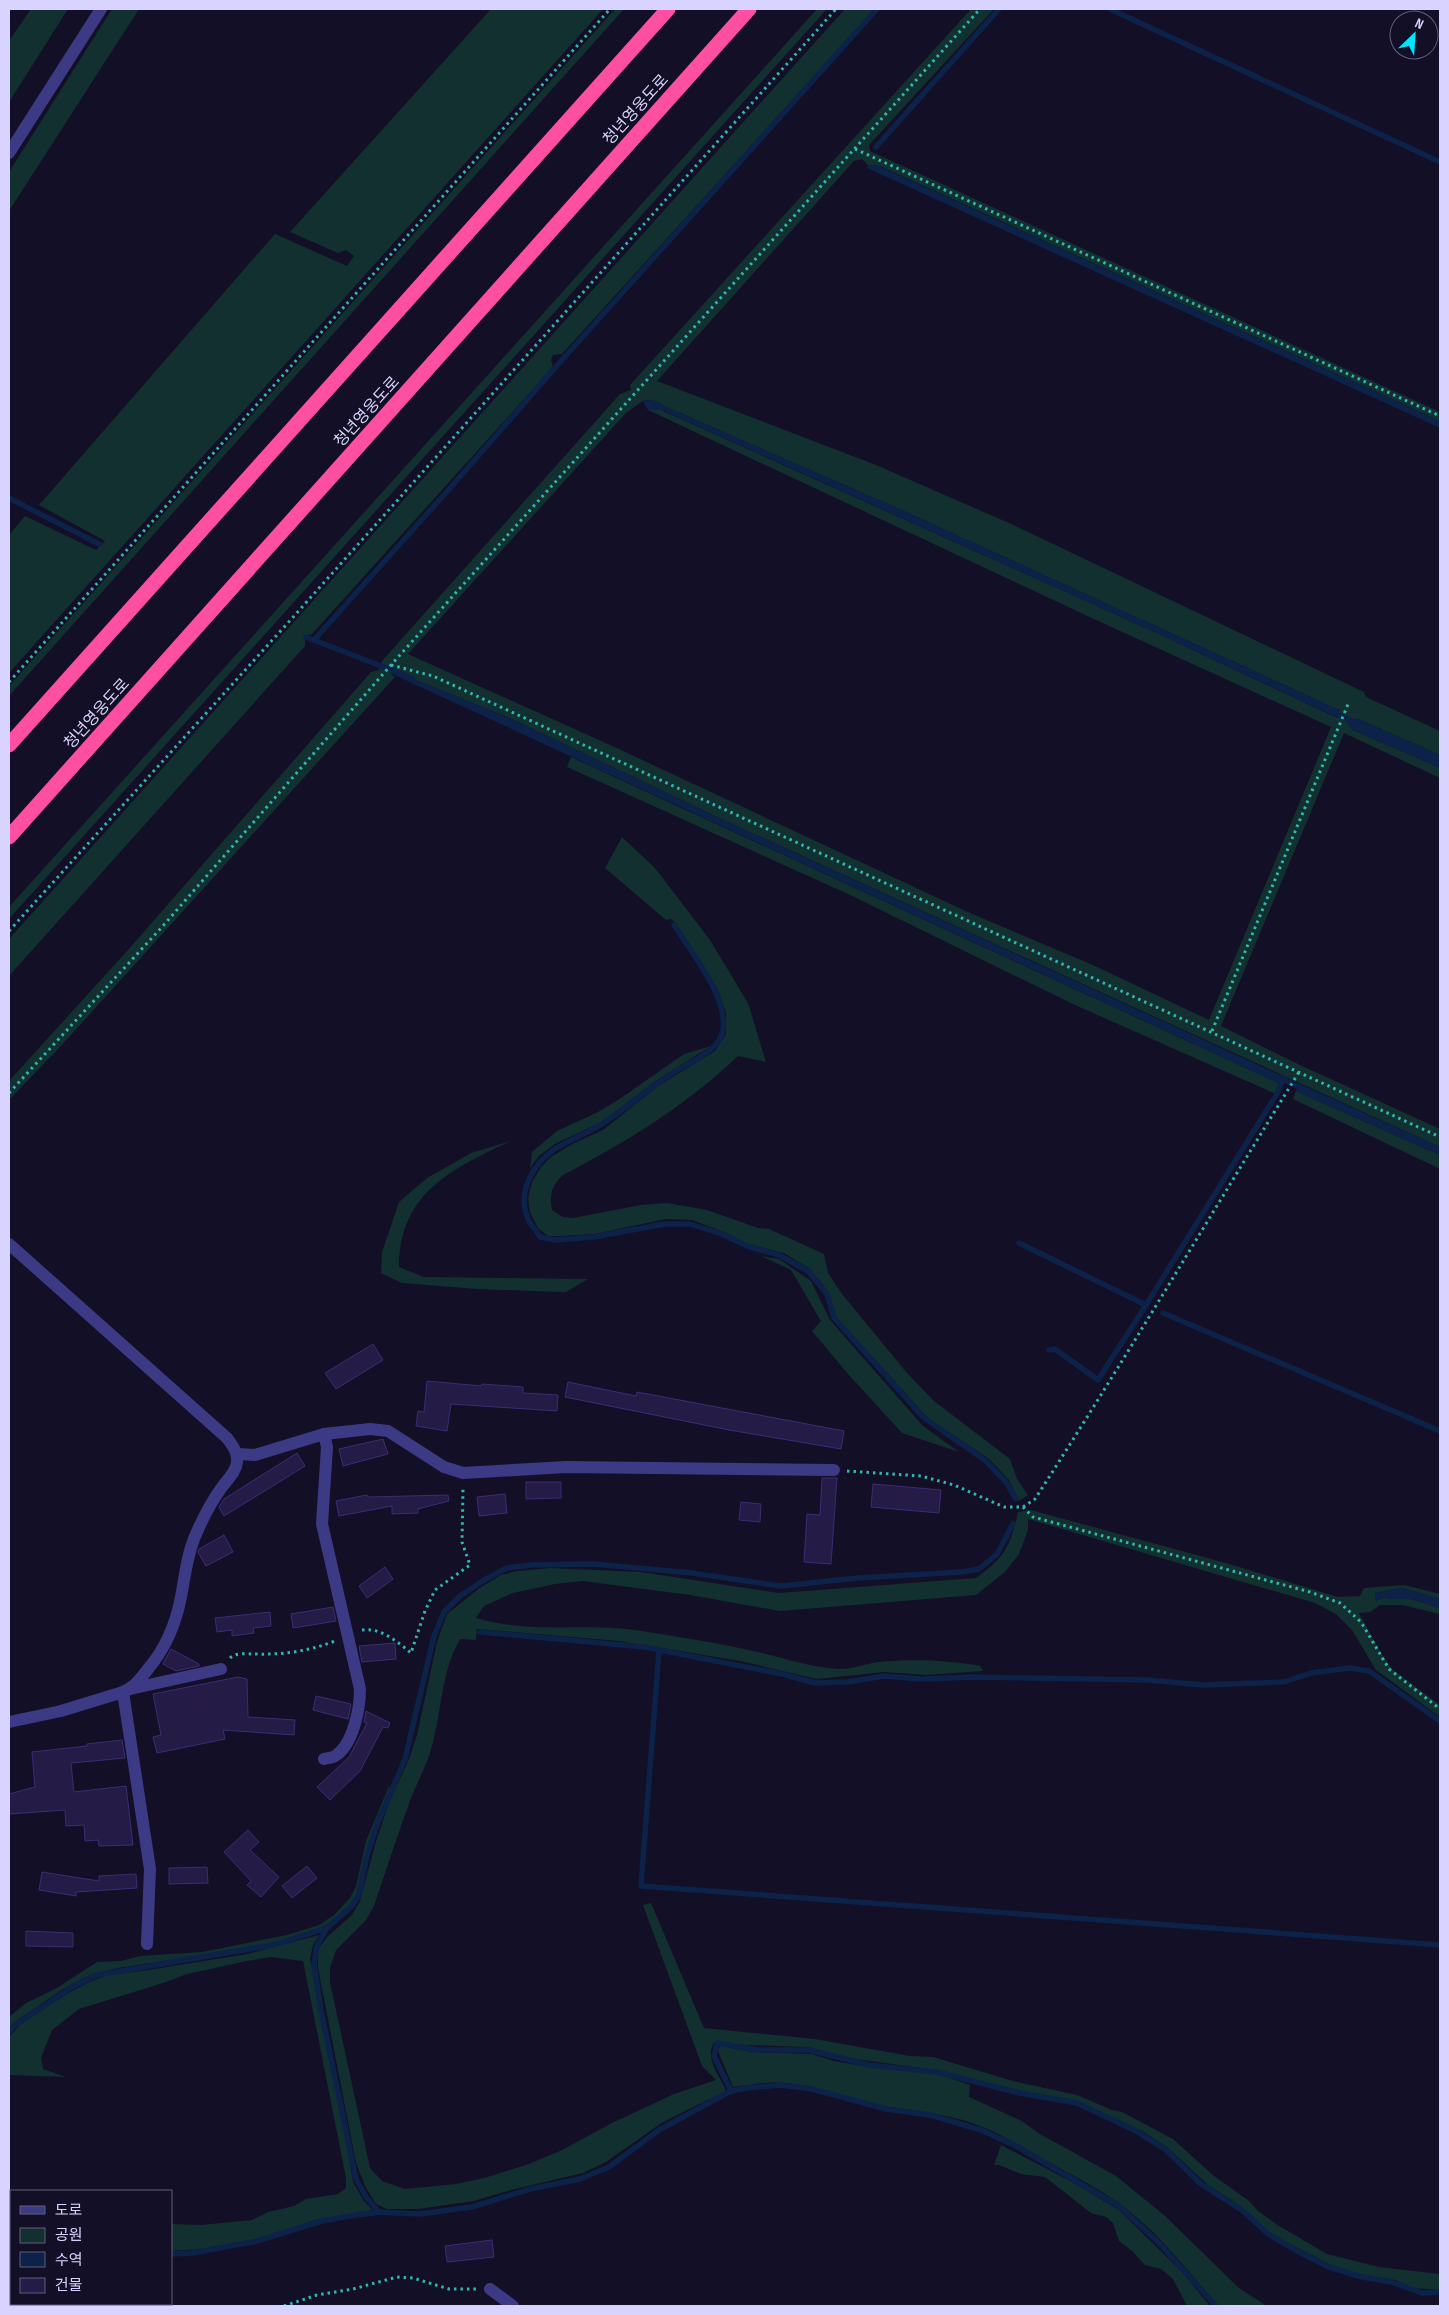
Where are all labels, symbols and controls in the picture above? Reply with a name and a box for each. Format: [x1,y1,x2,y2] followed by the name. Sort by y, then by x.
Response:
[1389,10,1439,60] north arrow
[1412,14,1426,33] text: N
[600,71,673,149] street label: 청년영웅도로
[331,373,404,451] street label: 청년영웅도로
[61,675,134,753] street label: 청년영웅도로
[10,2190,172,2305] legend
[55,2201,83,2220] text: 도로
[55,2226,83,2245] text: 공원
[55,2251,83,2270] text: 수역
[55,2276,83,2295] text: 건물

